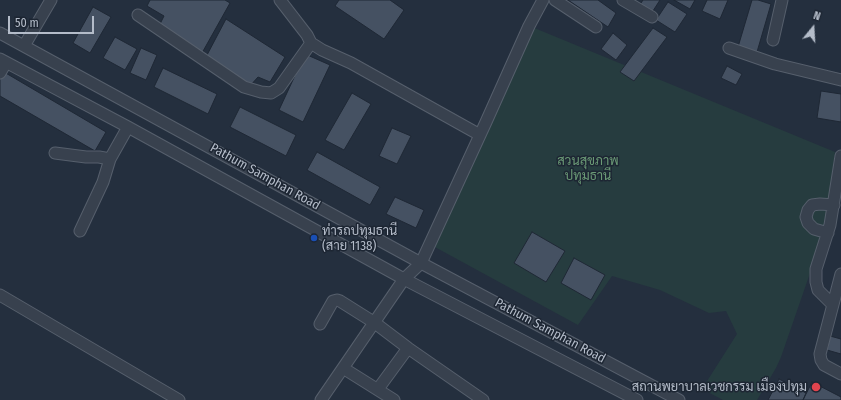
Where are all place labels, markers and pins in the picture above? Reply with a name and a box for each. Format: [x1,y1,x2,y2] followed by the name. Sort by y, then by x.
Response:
[322,223,397,254] place label: ท่ารถปทุมธานี (สาย 1138)
[309,233,319,243] marker: ท่ารถปทุมธานี (สาย 1138)
[632,379,807,395] place label: สถานพยาบาลเวชกรรม เมืองปทุม
[810,381,822,393] marker: สถานพยาบาลเวชกรรม เมืองปทุม

